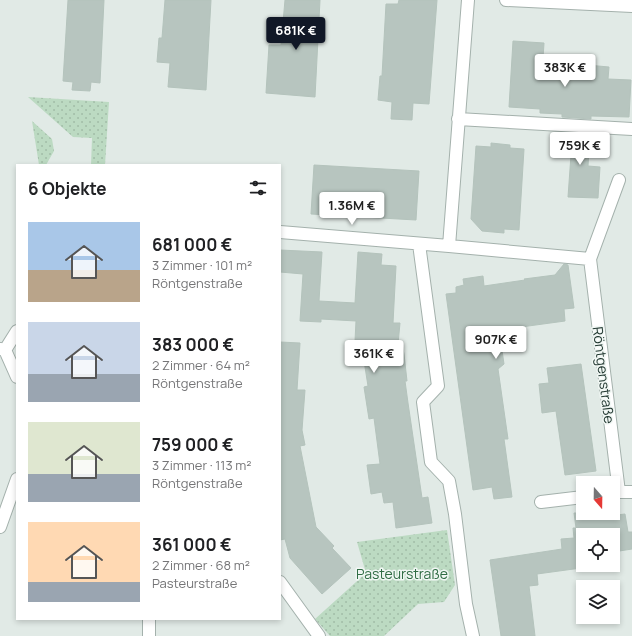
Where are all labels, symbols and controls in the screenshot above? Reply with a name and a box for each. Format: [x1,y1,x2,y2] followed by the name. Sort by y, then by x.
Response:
[263,17,329,51] pin: 681K €
[275,21,317,39] text: 681K €
[532,54,598,88] pin: 383K €
[544,58,586,76] text: 383K €
[547,132,613,166] pin: 759K €
[559,136,601,154] text: 759K €
[28,177,107,200] text: 6 Objekte
[247,177,269,199] icon: filters
[315,192,389,226] pin: 1.36M €
[328,196,376,214] text: 1.36M €
[152,233,232,256] text: 681 000 €
[60,238,108,286] icon: home
[152,256,252,274] text: 3 Zimmer · 101 m²
[152,274,243,292] text: Röntgenstraße
[589,325,619,425] street label: Röntgenstraße
[463,326,529,360] pin: 907K €
[474,330,518,348] text: 907K €
[152,333,234,356] text: 383 000 €
[60,338,108,386] icon: home
[341,340,407,374] pin: 361K €
[354,344,394,362] text: 361K €
[152,356,250,374] text: 2 Zimmer · 64 m²
[152,374,243,392] text: Röntgenstraße
[152,433,234,456] text: 759 000 €
[60,438,108,486] icon: home
[152,456,251,474] text: 3 Zimmer · 113 m²
[152,474,243,492] text: Röntgenstraße
[576,476,620,520] north arrow
[576,476,620,624] map controls
[576,528,620,572] button: locate
[152,533,232,556] text: 361 000 €
[60,538,108,586] icon: home
[152,556,250,574] text: 2 Zimmer · 68 m²
[356,564,448,583] park label: Pasteurstraße
[152,574,237,592] text: Pasteurstraße
[576,580,620,624] button: layers

